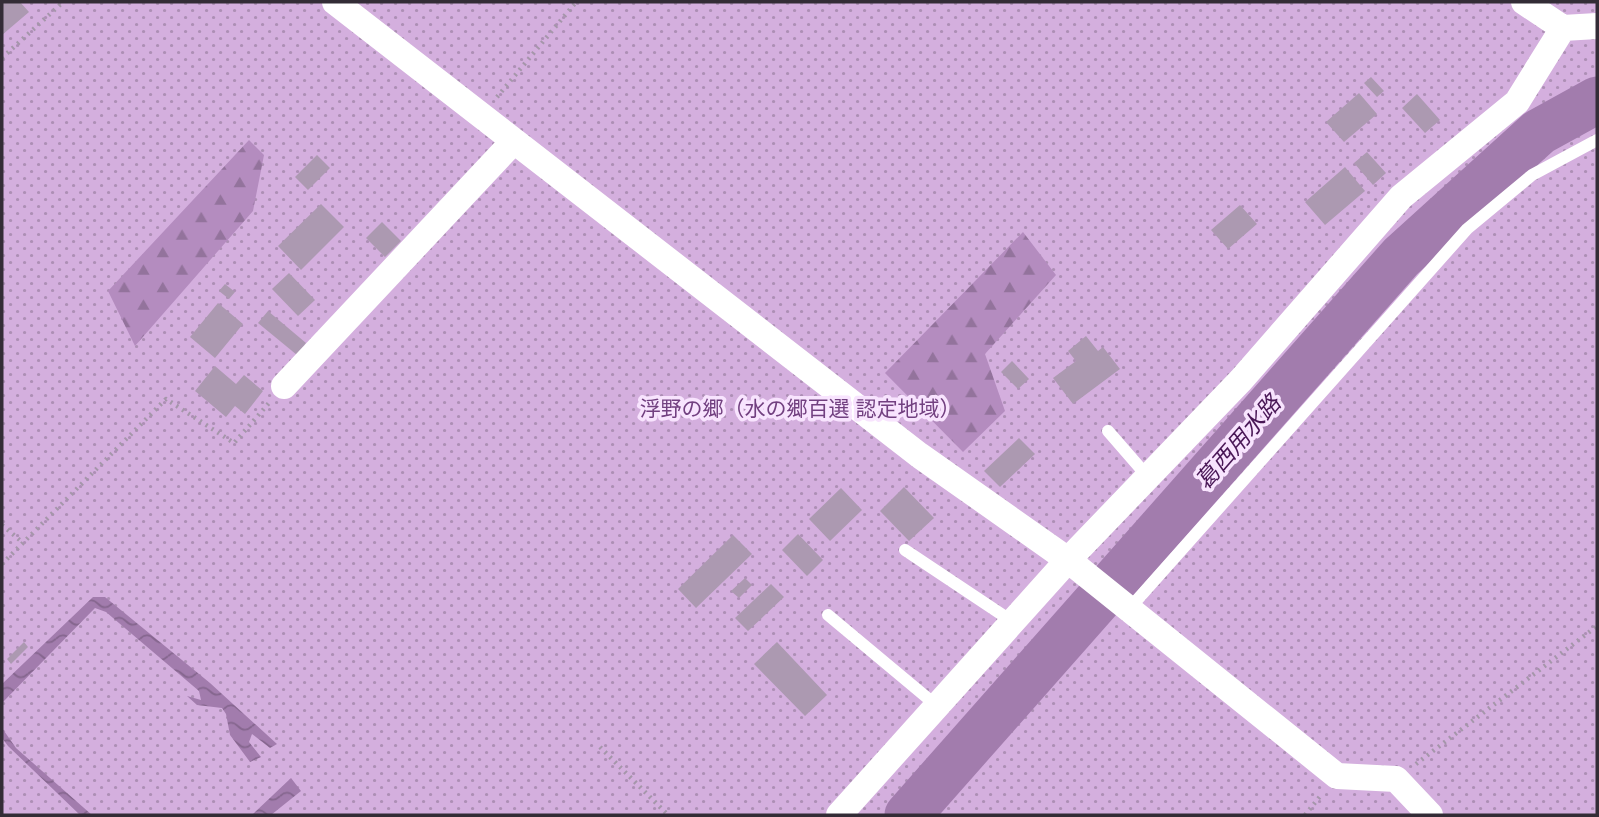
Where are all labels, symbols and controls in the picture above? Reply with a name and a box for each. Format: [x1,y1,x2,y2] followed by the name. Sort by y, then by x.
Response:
[1190,389,1287,494] water label: 葛西用水路
[640,397,960,420] park label: 浮野の郷（水の郷百選 認定地域）

